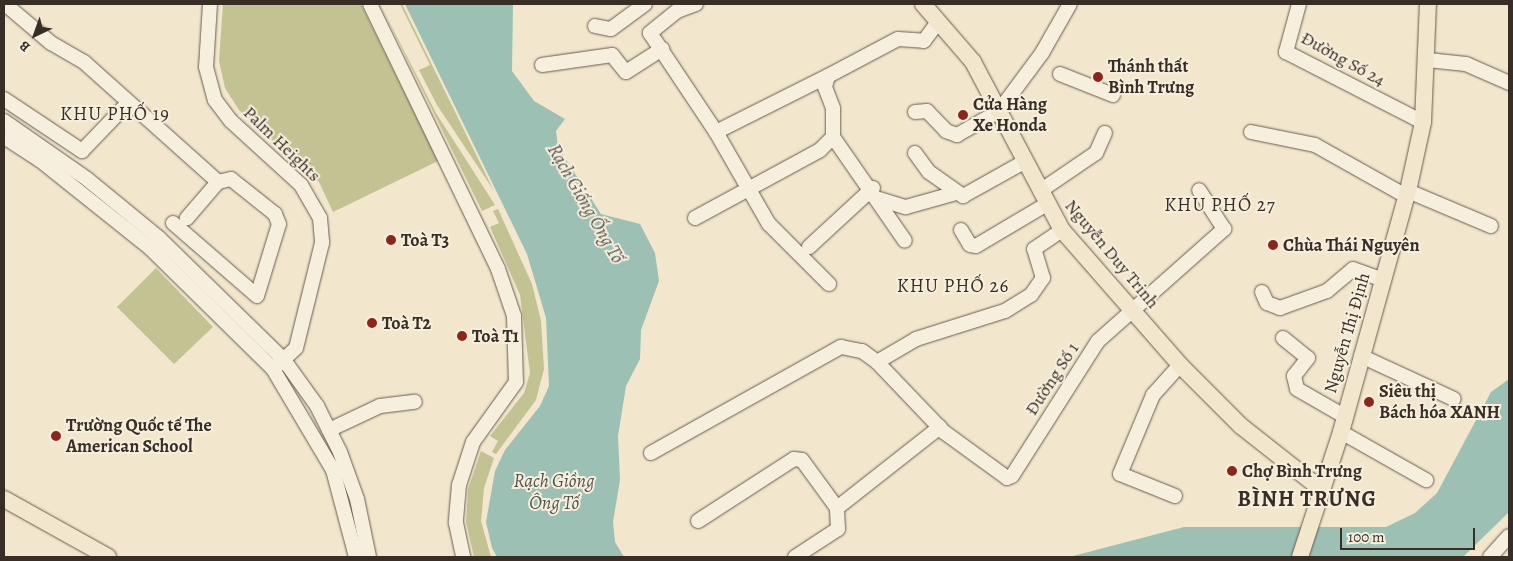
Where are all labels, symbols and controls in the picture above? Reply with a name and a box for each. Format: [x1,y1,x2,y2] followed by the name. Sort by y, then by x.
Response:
[10,10,60,60] north arrow
[1297,27,1389,91] street label: Đường Số 24
[15,37,34,57] text: B
[1108,56,1194,98] place label: Thánh thất Bình Trưng
[1092,71,1104,83] marker: Thánh thất Bình Trưng
[973,94,1047,136] place label: Cửa Hàng Xe Honda
[239,102,325,186] street label: Palm Heights
[59,104,171,126] district label: KHU PHỐ 19
[957,109,969,121] marker: Cửa Hàng Xe Honda
[542,141,628,267] water label: Rạch Giống Ống Tố
[1060,195,1164,313] street label: Nguyễn Duy Trinh
[1163,195,1277,217] district label: KHU PHỐ 27
[401,229,449,251] place label: Toà T3
[385,234,397,246] marker: Toà T3
[1283,234,1420,256] place label: Chùa Thái Nguyên
[1267,239,1279,251] marker: Chùa Thái Nguyên
[1319,270,1375,396] street label: Nguyễn Thị Định
[896,276,1010,298] district label: KHU PHỐ 26
[382,312,431,334] place label: Toà T2
[366,317,378,329] marker: Toà T2
[472,325,519,347] place label: Toà T1
[456,330,468,342] marker: Toà T1
[1021,339,1083,419] street label: Đường Số 1
[1379,381,1500,424] place label: Siêu thị Bách hóa XANH
[1363,396,1375,408] marker: Siêu thị Bách hóa XANH
[66,415,212,458] place label: Trường Quốc tế The American School
[50,430,62,442] marker: Trường Quốc tế The American School
[1242,460,1362,482] place label: Chợ Bình Trưng
[1226,465,1238,477] marker: Chợ Bình Trưng
[514,471,594,515] water label: Rạch Giồng Ông Tố
[1236,487,1378,513] district label: BÌNH TRƯNG
[1343,518,1478,550] scale bar
[1348,527,1385,547] text: 100 m

